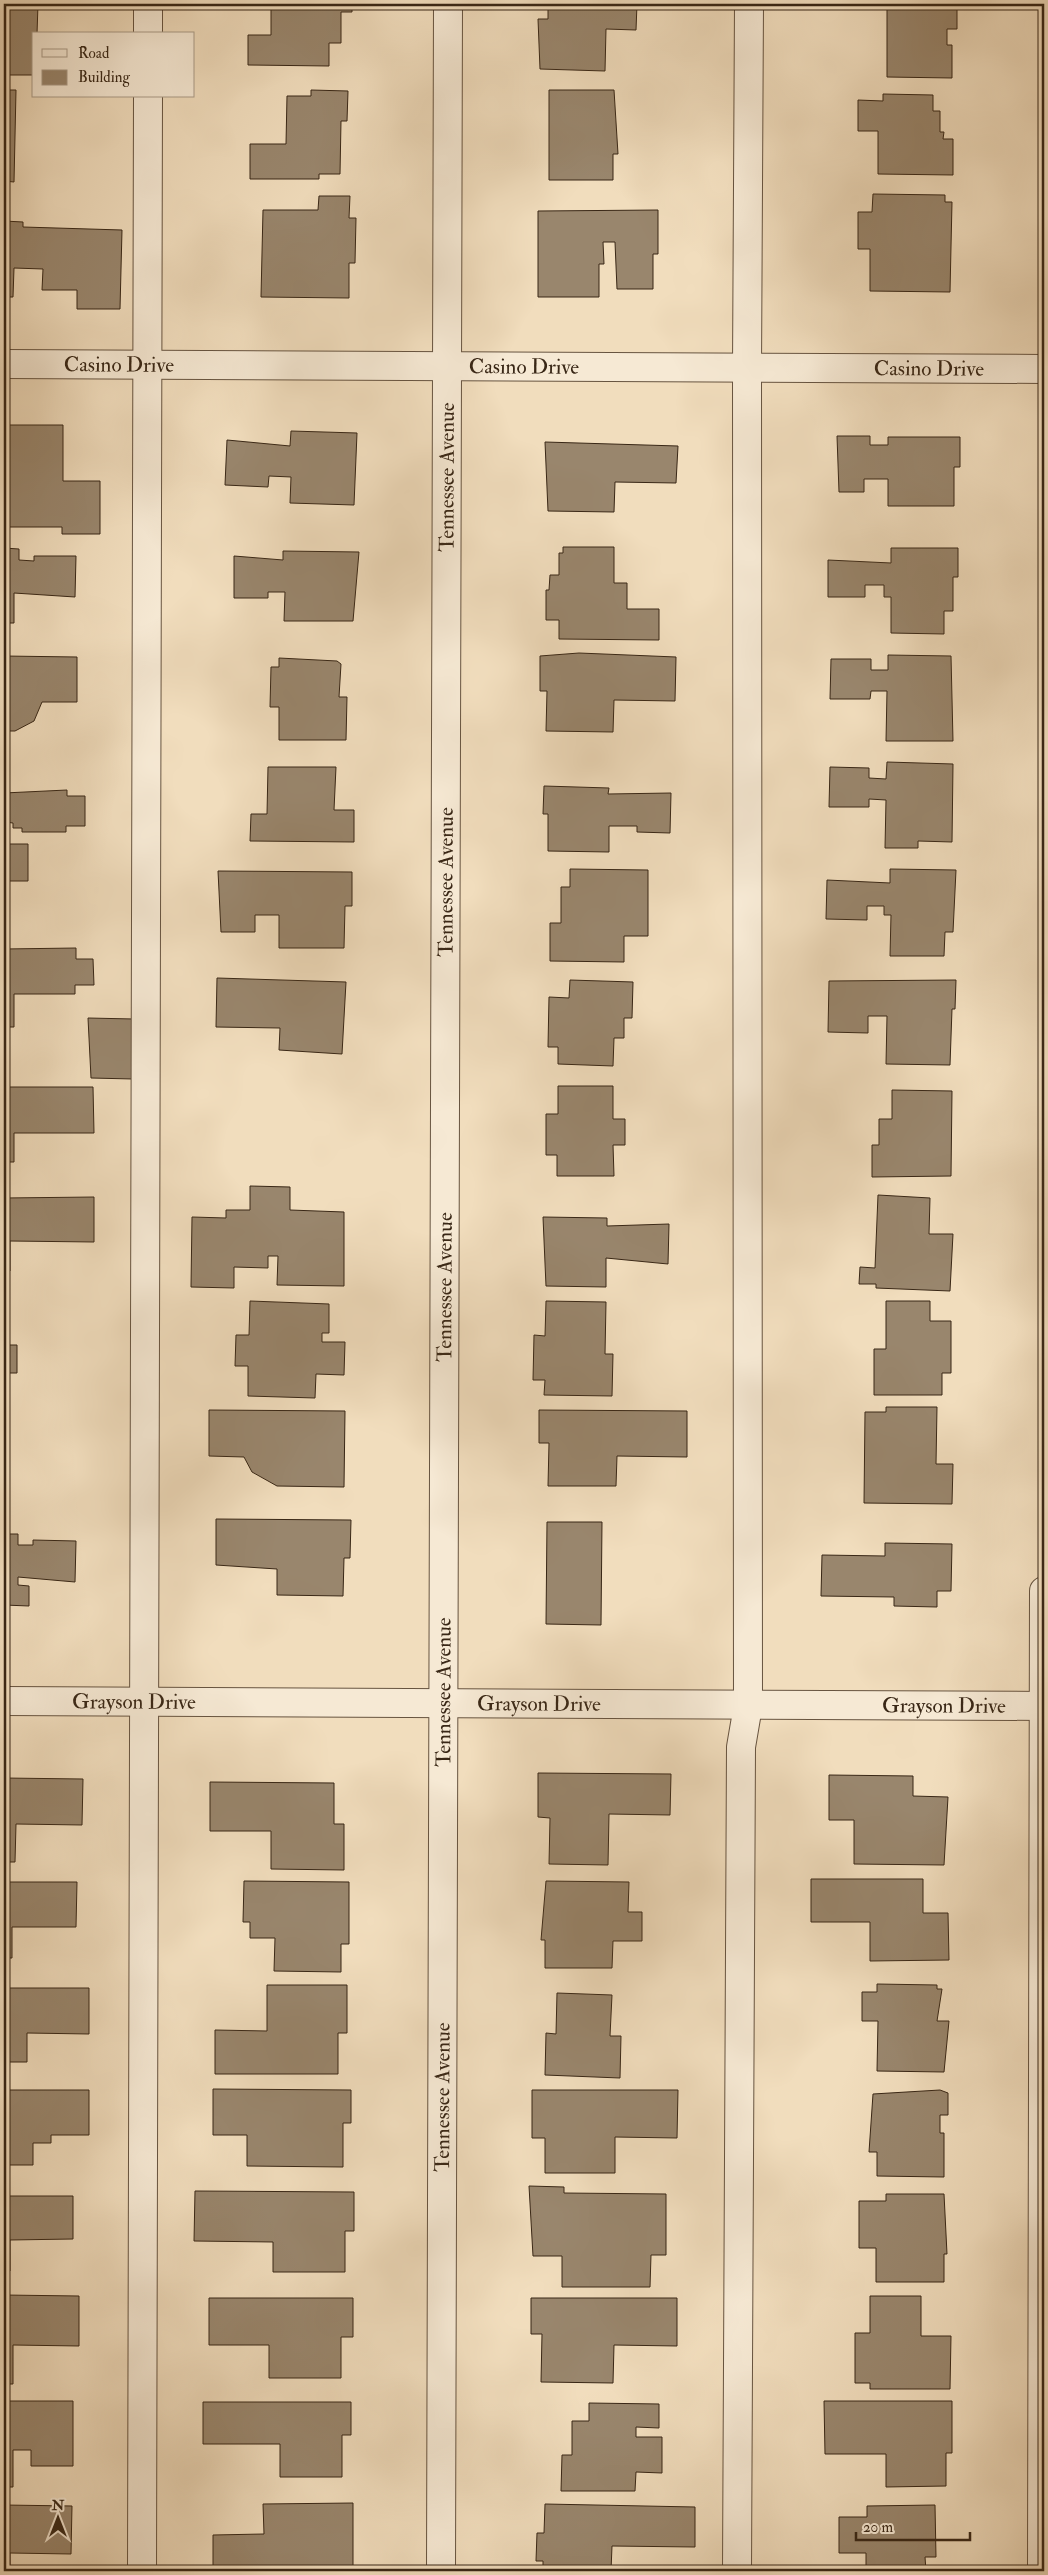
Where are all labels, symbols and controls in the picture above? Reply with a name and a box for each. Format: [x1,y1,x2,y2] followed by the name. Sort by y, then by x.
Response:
[32,32,195,98] legend
[78,44,110,63] text: Road
[78,68,130,87] text: Building
[64,351,174,378] street label: Casino Drive
[469,353,579,380] street label: Casino Drive
[874,355,984,382] street label: Casino Drive
[433,402,460,552] street label: Tennessee Avenue
[432,807,459,957] street label: Tennessee Avenue
[431,1212,458,1362] street label: Tennessee Avenue
[430,1617,457,1767] street label: Tennessee Avenue
[72,1688,196,1715] street label: Grayson Drive
[477,1690,601,1717] street label: Grayson Drive
[882,1692,1006,1719] street label: Grayson Drive
[429,2022,456,2172] street label: Tennessee Avenue
[32,2492,82,2542] north arrow
[51,2497,65,2514] text: N
[856,2510,969,2542] scale bar
[863,2518,893,2537] text: 20 m

